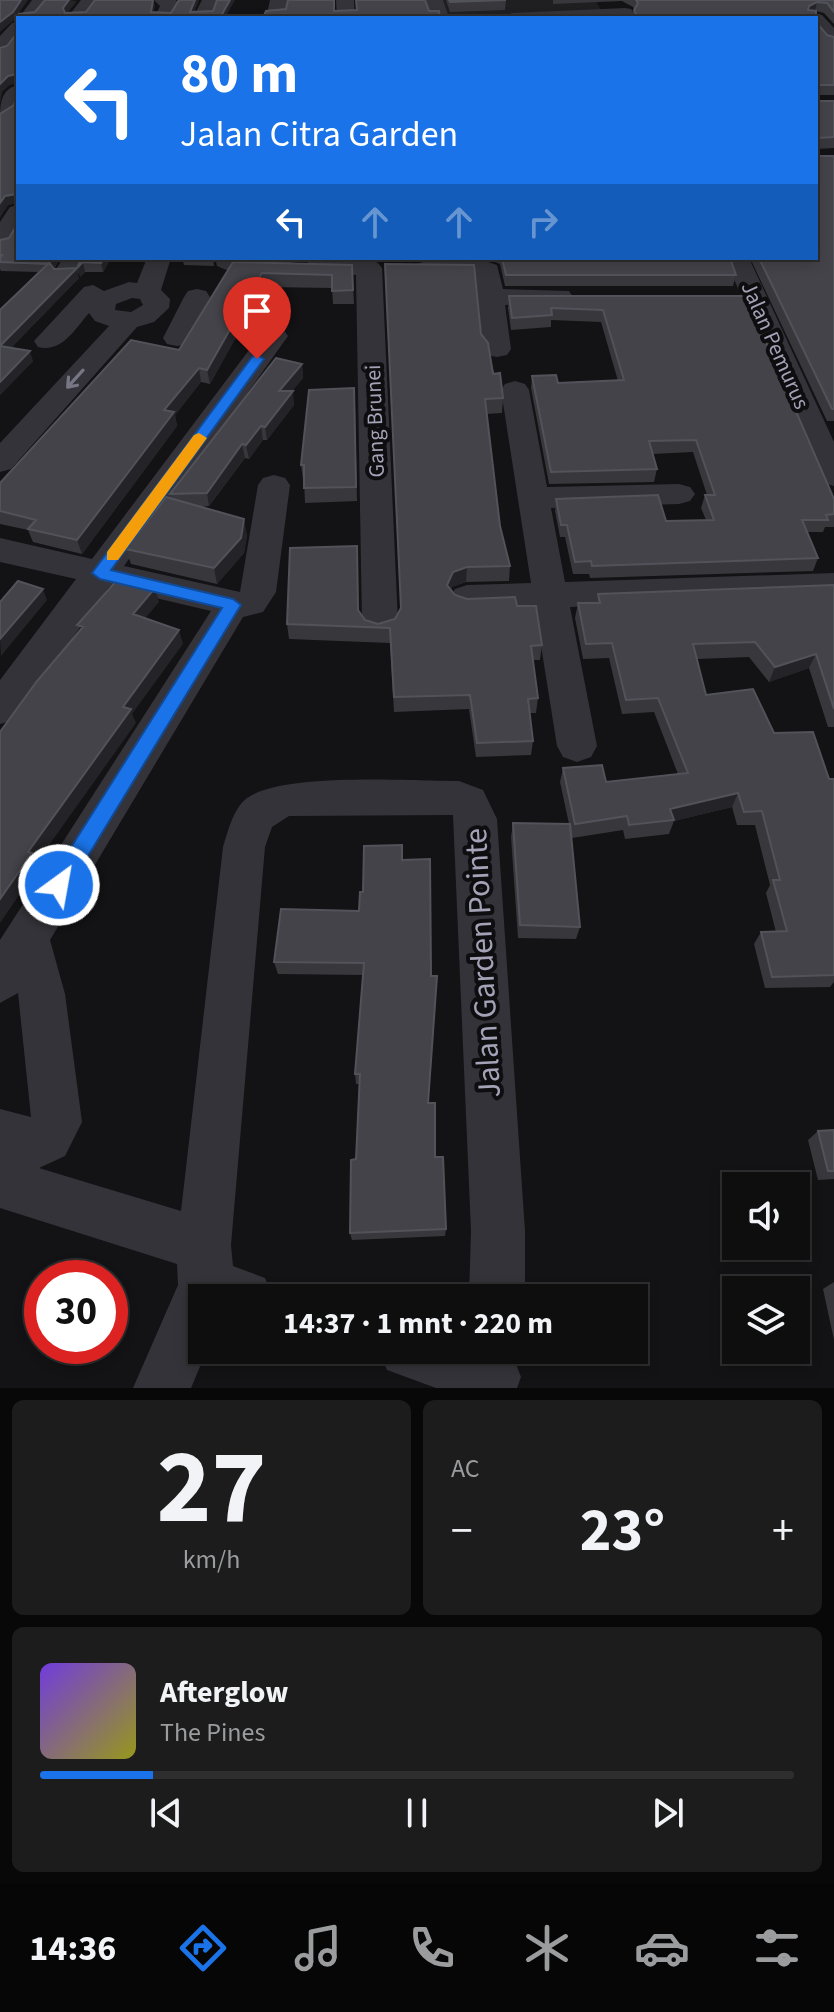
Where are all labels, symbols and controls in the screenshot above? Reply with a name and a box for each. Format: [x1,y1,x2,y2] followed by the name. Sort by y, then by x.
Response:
[180,35,298,114] text: 80 m
[48,48,152,152] icon: left
[180,109,458,160] text: Jalan Citra Garden
[269,200,313,244] icon: left
[353,200,397,244] icon: ahead
[437,200,481,244] icon: ahead
[521,200,565,244] icon: right
[733,276,817,414] street label: Jalan Pemurus
[223,277,291,359] pin
[235,289,279,333] icon: arrive
[357,364,393,478] street label: Gang Brunei
[67,368,85,388] one-way arrow
[453,827,513,1099] street label: Jalan Garden Pointe
[17,843,101,927] position arrow
[722,1172,810,1364] map controls
[722,1172,810,1260] button: sound
[24,1260,128,1364] speed limit sign: 30
[722,1276,810,1364] button: layers
[283,1302,553,1345] text: 14:37 · 1 mnt · 220 m
[157,1415,266,1563] text: 27
[451,1450,480,1487] text: AC
[580,1489,665,1574] text: 23°
[451,1500,473,1563] text: −
[772,1500,794,1563] text: +
[183,1541,240,1578] text: km/h
[160,1671,288,1714] text: Afterglow
[160,1714,265,1751] text: The Pines
[144,1791,188,1835] icon: previous
[395,1791,439,1835] icon: pause
[646,1791,690,1835] icon: next
[175,1920,231,1976] icon: directions
[290,1920,346,1976] icon: music
[404,1920,460,1976] icon: phone
[519,1920,575,1976] icon: climate
[634,1920,690,1976] icon: car
[749,1920,805,1976] icon: filters
[29,1923,116,1974] text: 14:36

